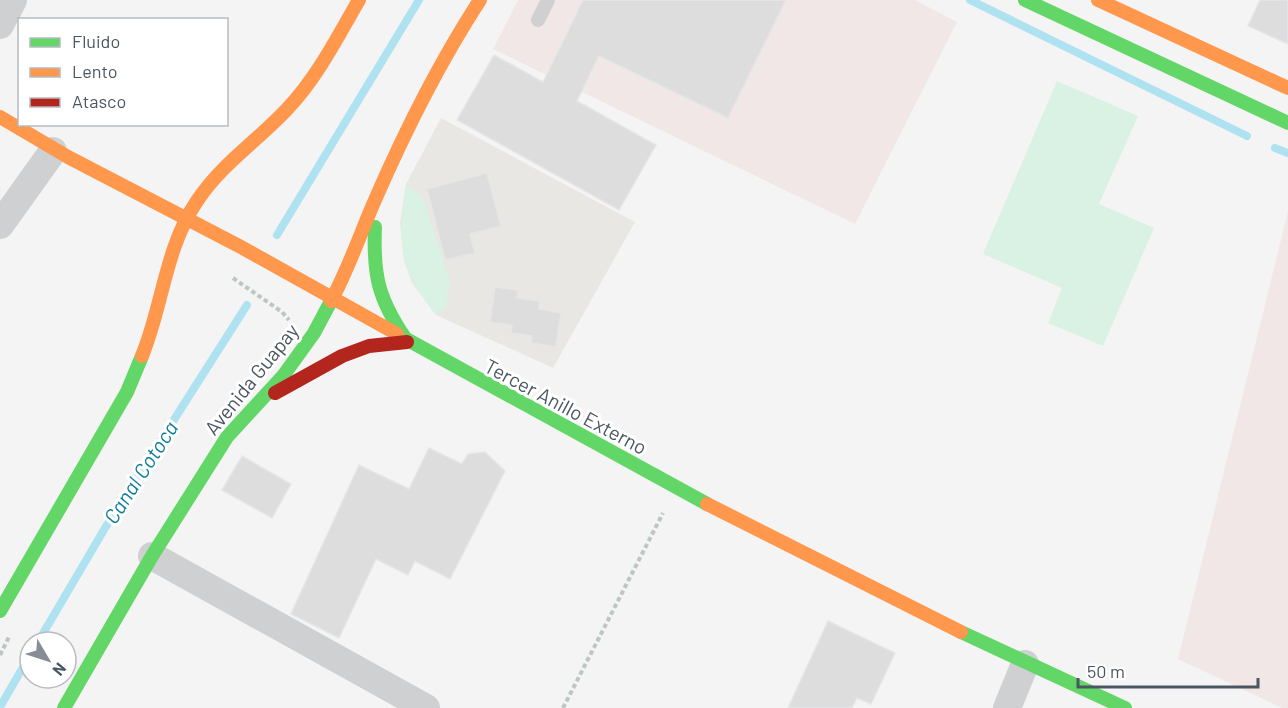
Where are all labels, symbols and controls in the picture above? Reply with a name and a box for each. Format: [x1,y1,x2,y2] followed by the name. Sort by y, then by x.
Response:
[18,18,228,126] legend
[72,30,120,52] text: Fluido
[72,60,118,82] text: Lento
[72,90,126,112] text: Atasco
[199,319,303,439] street label: Avenida Guapay
[481,353,651,459] street label: Tercer Anillo Externo
[98,416,182,528] water label: Canal Cotoca
[18,630,78,690] north arrow
[1078,651,1258,689] scale bar
[49,660,71,680] text: N
[1087,660,1125,682] text: 50 m

